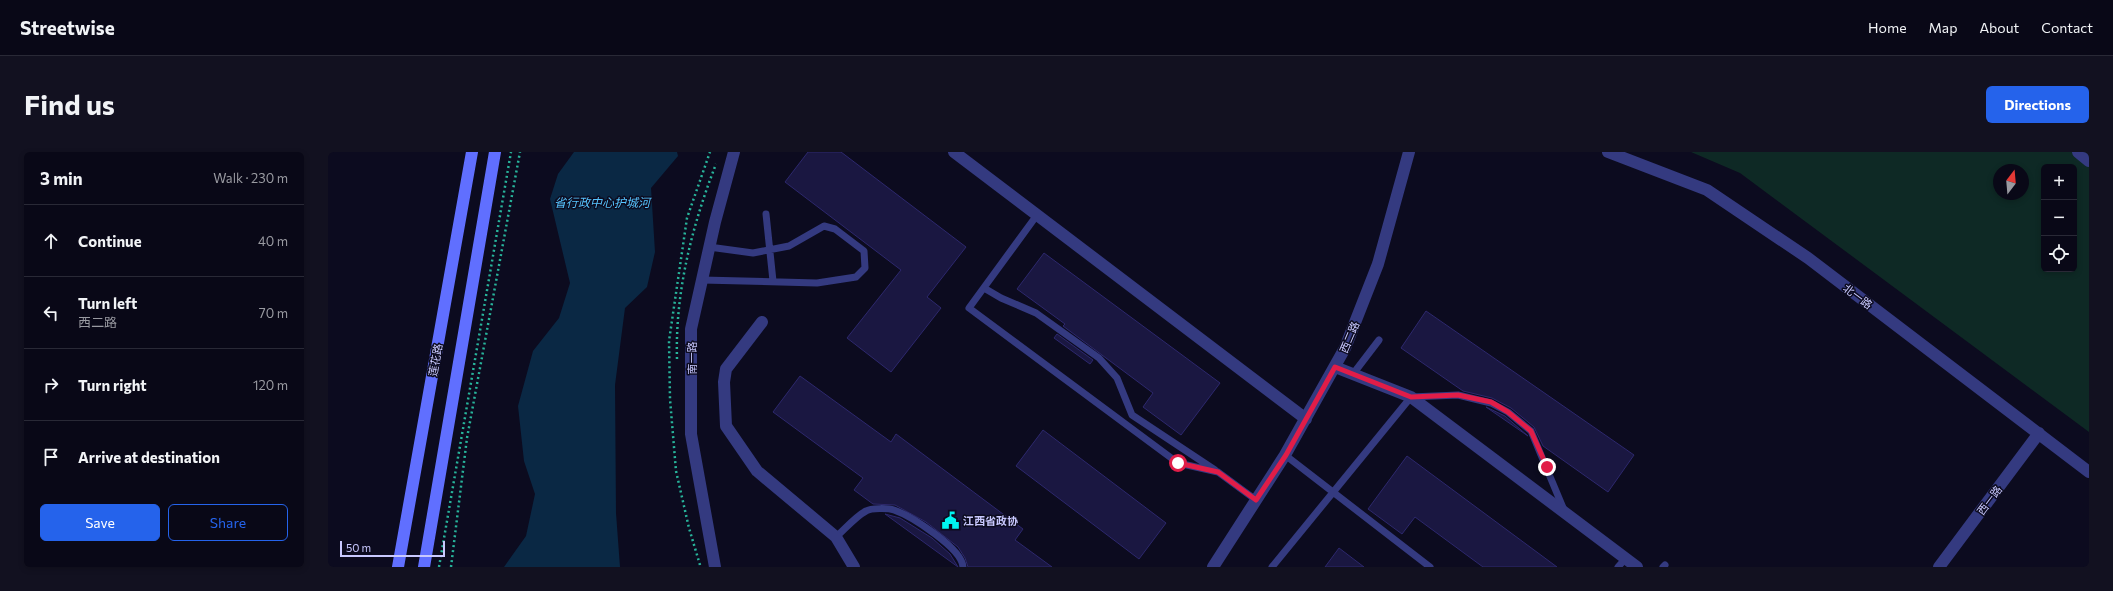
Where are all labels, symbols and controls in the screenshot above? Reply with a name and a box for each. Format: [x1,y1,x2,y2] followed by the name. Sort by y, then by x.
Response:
[20,16,115,39] text: Streetwise
[1868,19,1907,36] text: Home
[1929,19,1957,36] text: Map
[1979,19,2019,36] text: About
[2041,19,2093,36] text: Contact
[1986,86,2089,123] button: Directions
[24,87,115,121] text: Find us
[1993,164,2029,200] north arrow
[2041,164,2077,272] map controls
[2041,164,2077,200] button: +
[40,168,83,189] text: 3 min
[213,170,288,186] text: Walk · 230 m
[554,195,652,209] water label: 省行政中心护城河
[2041,200,2077,236] button: −
[40,230,62,252] icon: ahead
[78,232,142,250] text: Continue
[258,233,288,249] text: 40 m
[2041,236,2077,272] button: locate
[1841,281,1875,311] street label: 北一路
[78,294,137,312] text: Turn left
[40,302,62,324] icon: left
[259,305,288,321] text: 70 m
[78,314,117,330] text: 西二路
[1337,319,1361,355] street label: 西二路
[685,342,698,375] street label: 南一路
[426,343,444,377] street label: 莲花路
[40,374,62,396] icon: right
[78,376,147,394] text: Turn right
[253,377,288,393] text: 120 m
[40,446,62,468] icon: arrive
[78,448,220,466] text: Arrive at destination
[1169,454,1187,472] route start
[1538,458,1556,476] route end
[1974,483,2004,517] street label: 西一路
[40,504,160,541] button: Save
[168,504,288,541] button: Share
[940,510,960,530] public building icon: 江西省政协
[963,514,1018,527] place label: 江西省政协
[340,539,445,558] scale bar
[346,541,371,554] text: 50 m

